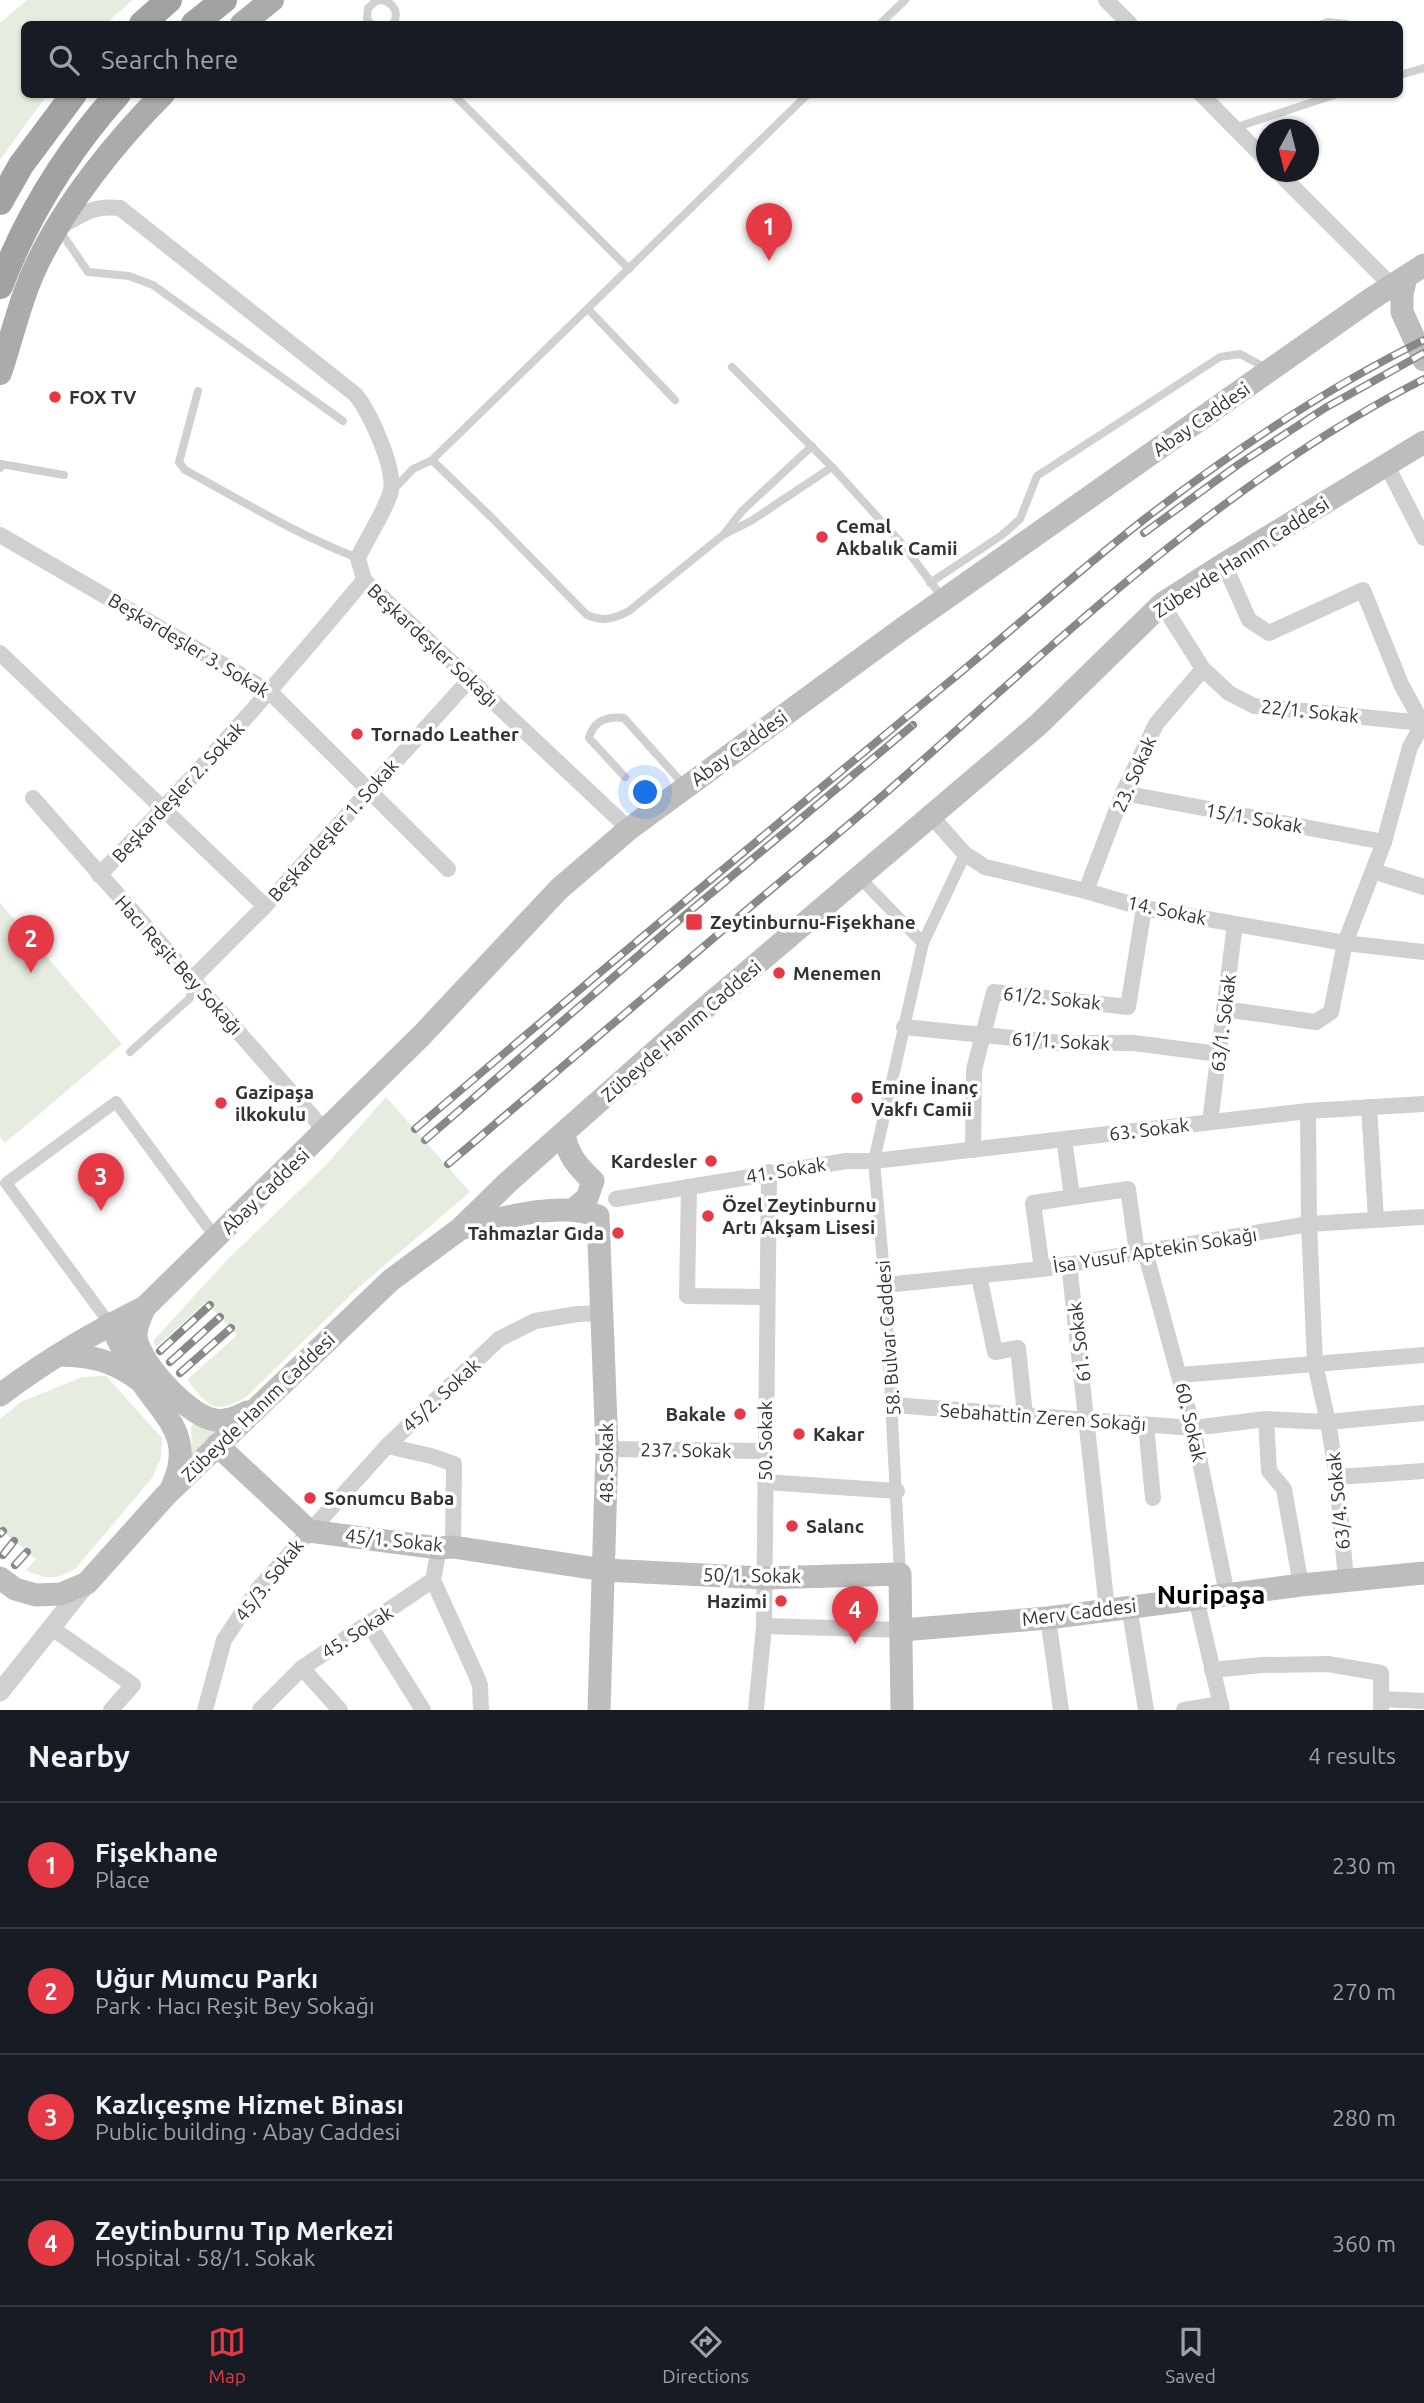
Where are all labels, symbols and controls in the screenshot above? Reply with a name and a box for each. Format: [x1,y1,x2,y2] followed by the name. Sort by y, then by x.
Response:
[21,21,1403,98] search box
[45,41,83,79] icon: search
[101,45,238,74] text: Search here
[1256,119,1319,182] north arrow
[746,203,792,261] pin: 1
[1148,377,1254,461] street label: Abay Caddesi
[69,386,137,408] place label: FOX TV
[47,389,63,405] marker: FOX TV
[1149,492,1333,622] street label: Zübeyde Hanım Caddesi
[836,515,957,559] place label: Cemal Akbalık Camii
[814,529,830,545] marker: Cemal Akbalık Camii
[363,579,503,711] street label: Beşkardeşler Sokağı
[104,588,274,702] street label: Beşkardeşler 3. Sokak
[1260,695,1360,727] street label: 22/1. Sokak
[687,706,791,790] street label: Abay Caddesi
[107,717,249,867] street label: Beşkardeşler 2. Sokak
[371,723,519,745] place label: Tornado Leather
[349,726,365,742] marker: Tornado Leather
[1108,732,1161,815] street label: 23. Sokak
[263,754,403,906] street label: Beşkardeşler 1. Sokak
[628,775,662,809] your location
[1204,799,1305,837] street label: 15/1. Sokak
[111,891,247,1039] street label: Hacı Reşit Bey Sokağı
[1125,891,1209,929] street label: 14. Sokak
[710,911,916,933] place label: Zeytinburnu-Fişekhane
[684,912,704,932] marker: Zeytinburnu-Fişekhane
[8,915,54,973] pin: 2
[597,956,765,1106] street label: Zübeyde Hanım Caddesi
[793,962,881,984] place label: Menemen
[771,965,787,981] marker: Menemen
[1206,973,1240,1073] street label: 63/1. Sokak
[1002,982,1102,1014] street label: 61/2. Sokak
[1011,1027,1111,1055] street label: 61/1. Sokak
[871,1076,978,1120] place label: Emine İnanç Vakfı Camii
[235,1081,314,1125] place label: Gazipaşa ilkokulu
[849,1090,865,1106] marker: Emine İnanç Vakfı Camii
[213,1095,229,1111] marker: Gazipaşa ilkokulu
[1108,1113,1191,1145] street label: 63. Sokak
[216,1144,314,1238] street label: Abay Caddesi
[611,1150,697,1172] place label: Kardesler
[78,1153,124,1211] pin: 3
[703,1153,719,1169] marker: Kardesler
[745,1153,828,1187] street label: 41. Sokak
[722,1194,877,1238] place label: Özel Zeytinburnu Artı Akşam Lisesi
[700,1208,716,1224] marker: Özel Zeytinburnu Artı Akşam Lisesi
[468,1222,604,1244] place label: Tahmazlar Gıda
[1052,1223,1258,1277] street label: İsa Yusuf Aptekin Sokağı
[610,1225,626,1241] marker: Tahmazlar Gıda
[872,1259,904,1417] street label: 58. Bulvar Caddesi
[1063,1300,1095,1383] street label: 61. Sokak
[177,1328,339,1486] street label: Zübeyde Hanım Caddesi
[398,1353,485,1437] street label: 45/2. Sokak
[1171,1380,1211,1464] street label: 60. Sokak
[939,1399,1147,1435] street label: Sebahattin Zeren Sokağı
[754,1400,776,1481] street label: 50. Sokak
[666,1403,726,1425] place label: Bakale
[732,1406,748,1422] marker: Bakale
[595,1422,617,1503] street label: 48. Sokak
[813,1423,865,1445] place label: Kakar
[791,1426,807,1442] marker: Kakar
[640,1438,732,1462] street label: 237. Sokak
[1322,1451,1354,1551] street label: 63/4. Sokak
[324,1487,454,1509] place label: Sonumcu Baba
[302,1490,318,1506] marker: Sonumcu Baba
[806,1515,864,1537] place label: Salanc
[784,1518,800,1534] marker: Salanc
[344,1524,444,1556] street label: 45/1. Sokak
[230,1534,308,1625] street label: 45/3. Sokak
[703,1563,802,1587] street label: 50/1. Sokak
[1157,1580,1265,1610] district label: Nuripaşa
[832,1586,878,1644] pin: 4
[707,1590,767,1612] place label: Hazimi
[773,1593,789,1609] marker: Hazimi
[1020,1594,1138,1630] street label: Merv Caddesi
[317,1601,397,1663] street label: 45. Sokak
[28,1739,130,1773] text: Nearby
[1308,1743,1396,1768] text: 4 results
[95,1838,218,1867] text: Fişekhane
[45,1853,57,1878] text: 1
[1332,1853,1396,1878] text: 230 m
[95,1867,150,1892] text: Place
[95,1964,318,1993] text: Uğur Mumcu Parkı
[45,1979,57,2004] text: 2
[1332,1979,1396,2004] text: 270 m
[95,1993,375,2018] text: Park · Hacı Reşit Bey Sokağı
[95,2090,404,2119] text: Kazlıçeşme Hizmet Binası
[45,2105,57,2130] text: 3
[1332,2105,1396,2130] text: 280 m
[95,2119,400,2144] text: Public building · Abay Caddesi
[95,2216,394,2245] text: Zeytinburnu Tıp Merkezi
[45,2231,57,2256] text: 4
[1332,2231,1396,2256] text: 360 m
[95,2245,315,2270] text: Hospital · 58/1. Sokak
[208,2323,246,2387] tab: Map
[662,2323,749,2387] tab: Directions
[1165,2323,1216,2387] tab: Saved

